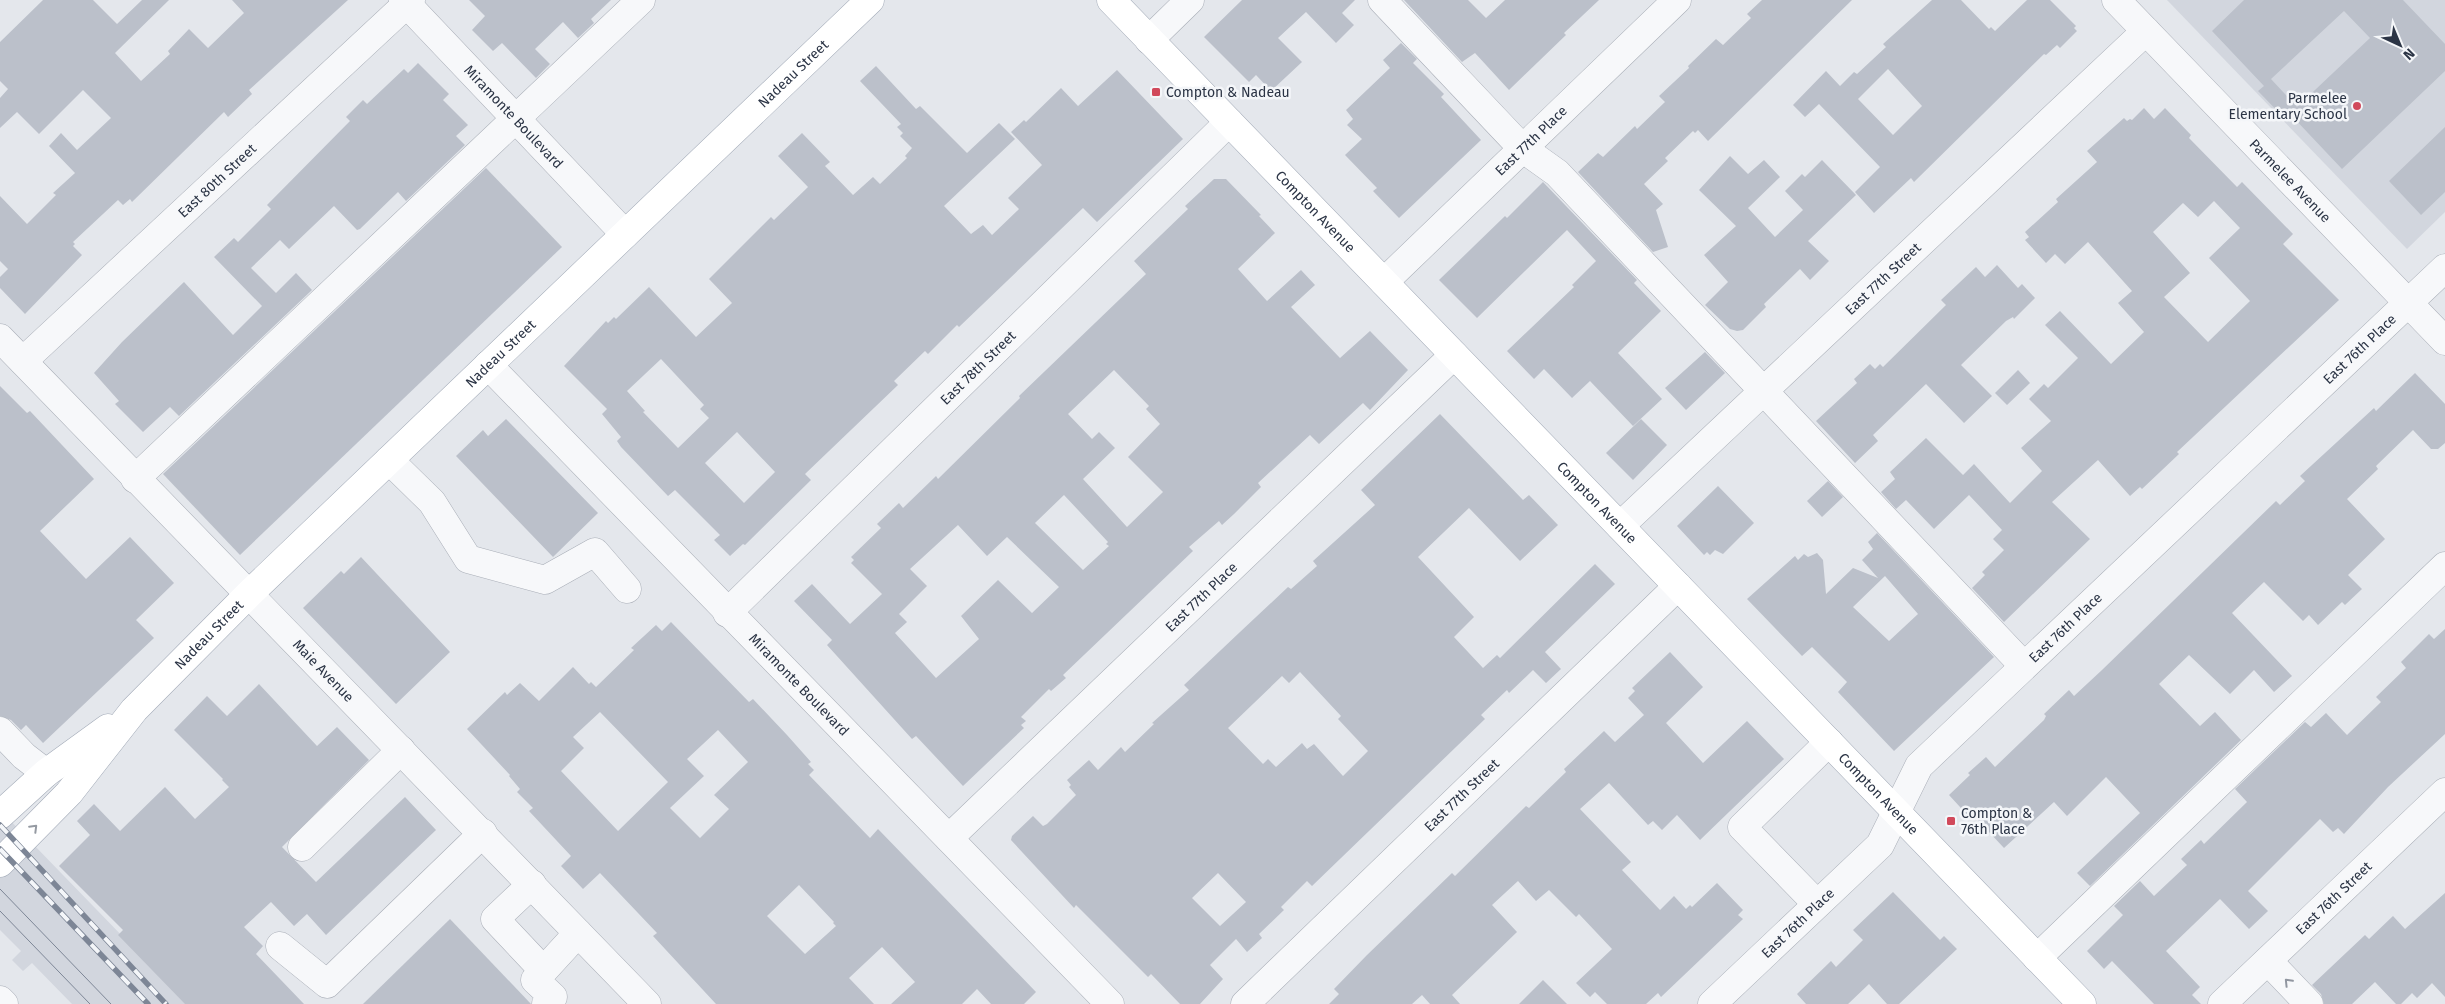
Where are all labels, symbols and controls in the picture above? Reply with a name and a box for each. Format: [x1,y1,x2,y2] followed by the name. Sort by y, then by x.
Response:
[2375,20,2425,70] north arrow
[755,36,833,111] street label: Nadeau Street
[2399,45,2418,63] text: N
[460,62,566,172] street label: Miramonte Boulevard
[1166,84,1290,101] place label: Compton & Nadeau
[1150,86,1162,98] marker: Compton & Nadeau
[2229,90,2347,123] place label: Parmelee Elementary School
[2351,100,2363,112] marker: Parmelee Elementary School
[1492,102,1571,179] street label: East 77th Place
[2246,136,2334,226] street label: Parmelee Avenue
[175,140,261,221] street label: East 80th Street
[1272,167,1359,256] street label: Compton Avenue
[1842,239,1925,319] street label: East 77th Street
[2320,311,2400,388] street label: East 76th Place
[462,316,540,391] street label: Nadeau Street
[937,327,1020,409] street label: East 78th Street
[1553,458,1640,547] street label: Compton Avenue
[1162,559,1241,636] street label: East 77th Place
[2026,589,2106,666] street label: East 76th Place
[171,596,248,673] street label: Nadeau Street
[745,630,852,740] street label: Miramonte Boulevard
[289,636,357,706] street label: Maie Avenue
[1835,749,1922,839] street label: Compton Avenue
[1421,755,1504,835] street label: East 77th Street
[1961,805,2032,838] place label: Compton & 76th Place
[1945,815,1957,827] marker: Compton & 76th Place
[29,825,38,834] one-way arrow
[2292,857,2376,938] street label: East 76th Street
[1758,885,1838,962] street label: East 76th Place
[2285,979,2294,988] one-way arrow

